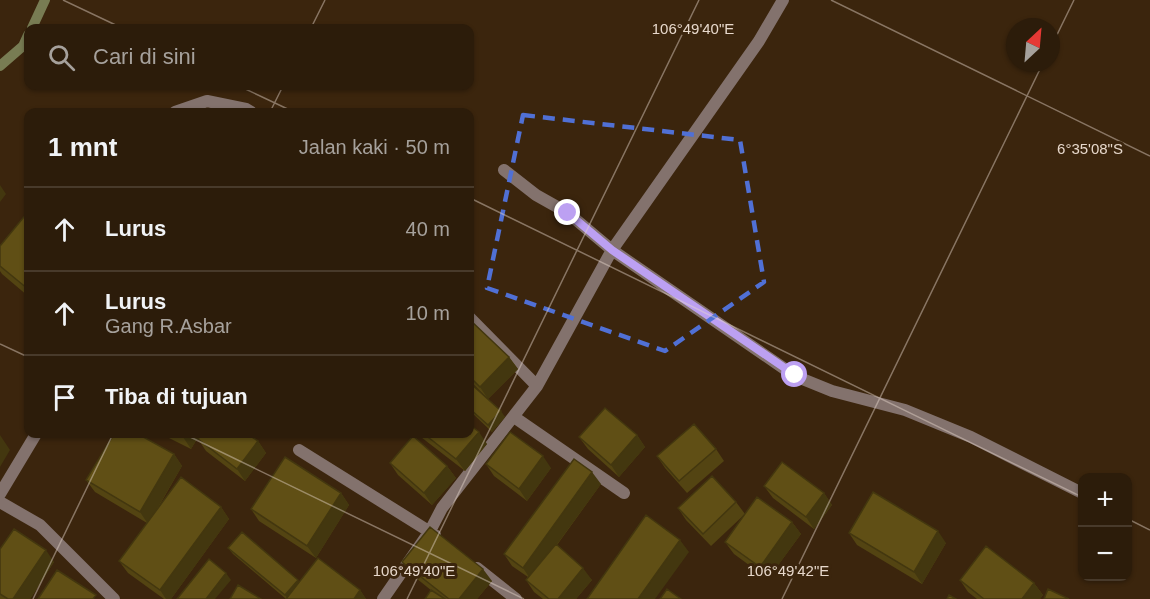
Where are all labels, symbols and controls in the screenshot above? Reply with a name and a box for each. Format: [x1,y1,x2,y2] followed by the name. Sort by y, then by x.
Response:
[1006,18,1060,72] north arrow
[652,20,734,37] text: 106°49'40"E
[24,24,474,90] search box
[45,41,78,74] icon: search
[93,44,196,69] text: Cari di sini
[48,132,117,162] text: 1 mnt
[299,136,450,158] text: Jalan kaki · 50 m
[1057,140,1123,157] text: 6°35'08"S
[554,199,580,225] route end
[48,213,81,246] icon: ahead
[105,216,166,241] text: Lurus
[406,218,450,240] text: 40 m
[105,289,166,314] text: Lurus
[48,297,81,330] icon: ahead
[406,302,450,324] text: 10 m
[105,315,232,337] text: Gang R.Asbar
[781,361,807,387] route start
[48,381,81,414] icon: arrive
[105,384,248,409] text: Tiba di tujuan
[1078,473,1132,581] map controls
[1078,473,1132,527] button: +
[1078,527,1132,581] button: −
[373,562,455,579] text: 106°49'40"E
[747,562,829,579] text: 106°49'42"E

